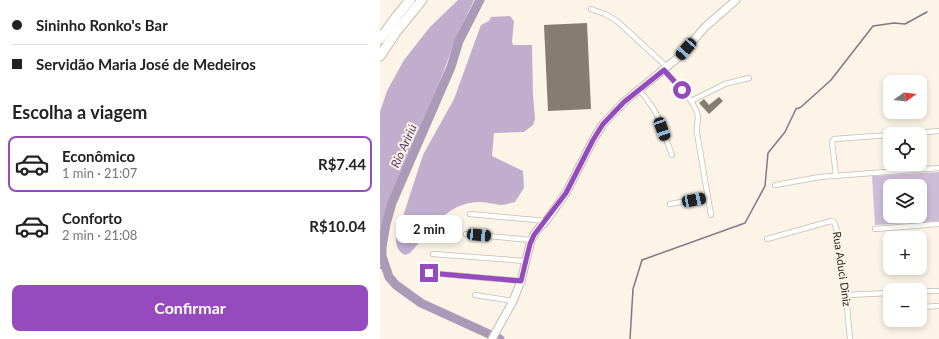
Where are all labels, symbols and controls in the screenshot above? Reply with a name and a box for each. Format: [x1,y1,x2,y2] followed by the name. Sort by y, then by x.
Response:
[36,16,168,34] text: Sininho Ronko's Bar
[674,36,698,62] car
[36,55,256,73] text: Servidão Maria José de Medeiros
[883,75,927,119] north arrow
[883,75,927,327] map controls
[673,81,691,99] route start
[12,101,147,123] text: Escolha a viagem
[652,116,672,142] car
[387,122,420,170] water label: Rio Aririú
[883,127,927,171] button: locate
[14,146,50,182] icon: car
[62,147,135,165] text: Econômico
[318,155,366,173] text: R$7.44
[62,165,137,181] text: 1 min · 21:07
[883,179,927,223] button: layers
[681,192,707,208] car
[14,208,50,244] icon: car
[62,209,122,227] text: Conforto
[396,215,462,243] callout: 2 min
[309,217,366,235] text: R$10.04
[413,221,445,237] text: 2 min
[62,227,137,243] text: 2 min · 21:08
[467,228,491,242] car
[831,231,854,307] street label: Rua Aduci Diniz
[883,231,927,275] button: +
[420,264,438,282] route end
[883,283,927,327] button: −
[12,285,368,331] button: Confirmar

